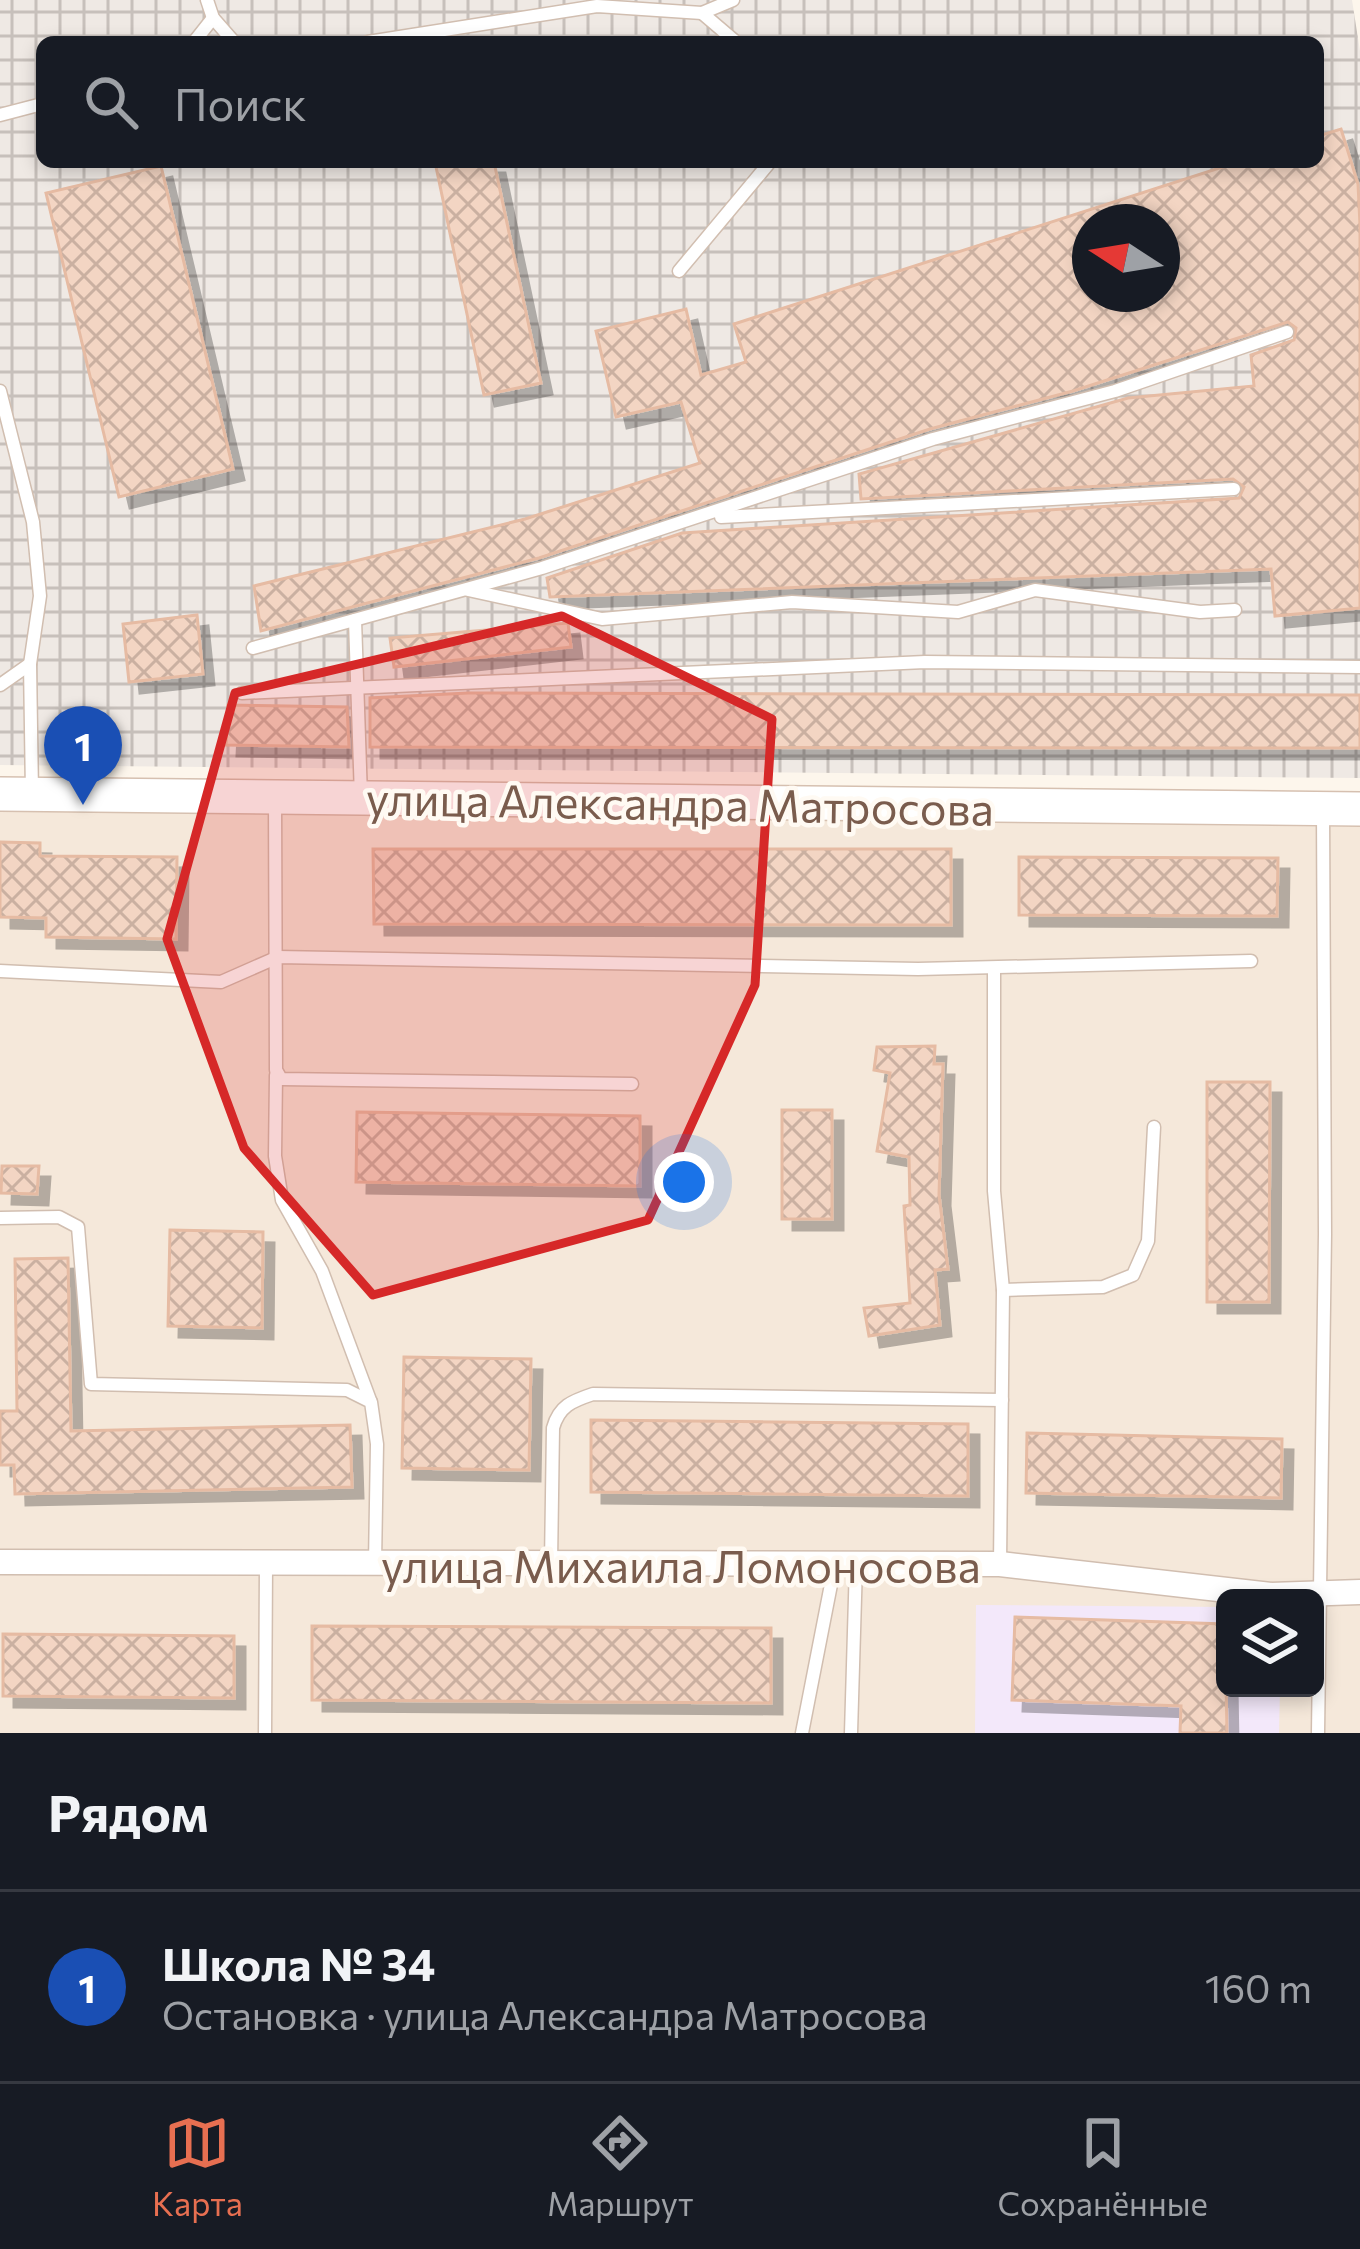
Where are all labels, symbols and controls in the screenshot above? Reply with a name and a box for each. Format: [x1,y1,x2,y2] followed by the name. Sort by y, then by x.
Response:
[36,36,1324,168] search box
[78,69,144,135] icon: search
[174,75,307,130] text: Поиск
[1072,204,1180,312] north arrow
[44,706,122,805] pin: 1
[366,769,994,835] street label: улица Александра Матросова
[654,1152,714,1212] your location
[381,1537,981,1592] street label: улица Михаила Ломоносова
[1216,1589,1324,1697] map controls
[1216,1589,1324,1697] button: layers
[48,1780,209,1843] text: Рядом
[162,1935,435,1990] text: Школа № 34
[78,1963,96,2011] text: 1
[1205,1963,1312,2011] text: 160 m
[162,1990,927,2038] text: Остановка · улица Александра Матросова
[152,2110,243,2223] tab: Карта
[547,2110,693,2223] tab: Маршрут
[997,2110,1208,2223] tab: Сохранённые

